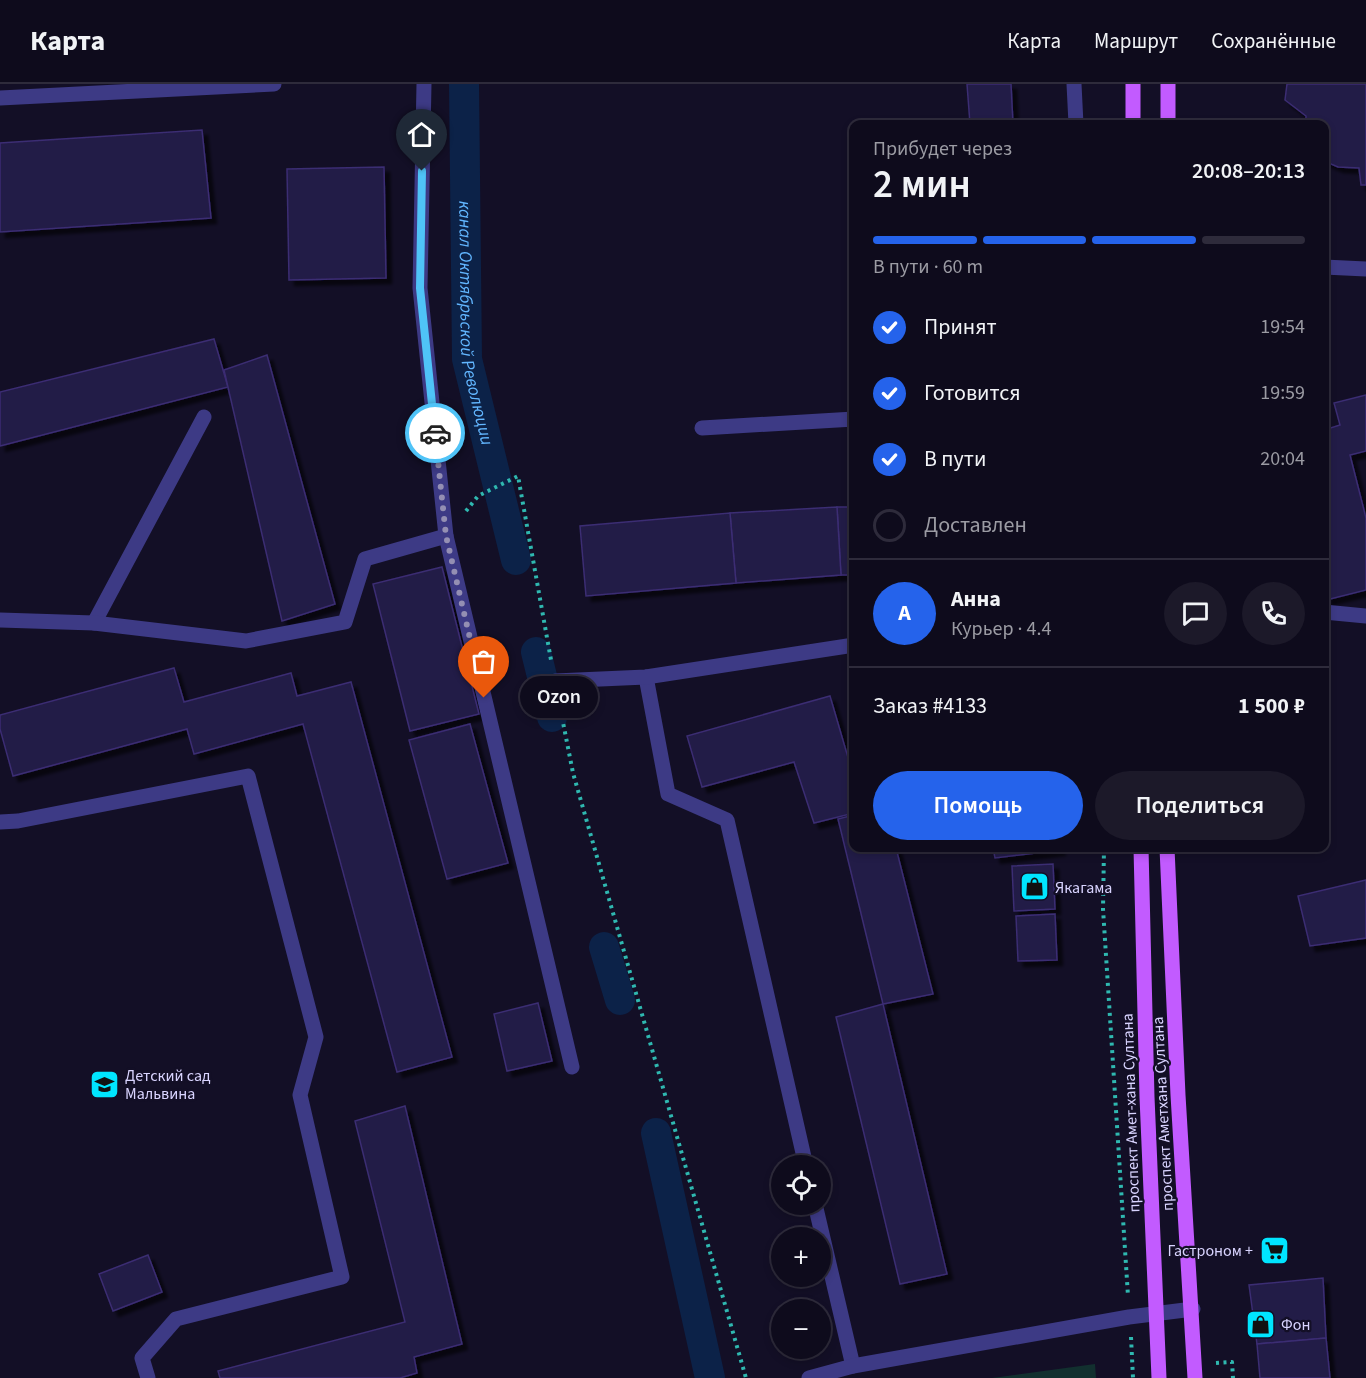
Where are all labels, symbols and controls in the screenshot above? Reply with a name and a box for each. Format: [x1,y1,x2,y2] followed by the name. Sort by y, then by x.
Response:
[30,21,105,61] text: Карта
[1007,26,1061,56] text: Карта
[1094,26,1178,56] text: Маршрут
[1211,26,1336,56] text: Сохранённые
[396,109,447,171] pin
[405,118,438,151] icon: home
[873,135,1012,163] text: Прибудет через
[1192,155,1305,187] text: 20:08–20:13
[873,157,971,213] text: 2 мин
[452,201,500,448] water label: канал Октябрьской Революции
[873,253,983,281] text: В пути · 60 m
[873,311,906,344] icon: check
[924,311,997,343] text: Принят
[1260,313,1305,341] text: 19:54
[873,377,906,410] icon: check
[924,377,1021,409] text: Готовится
[1260,379,1305,407] text: 19:59
[405,403,465,463] courier
[419,417,452,450] icon: car
[873,443,906,476] icon: check
[924,443,986,475] text: В пути
[1260,445,1305,473] text: 20:04
[924,509,1027,541] text: Доставлен
[1164,582,1227,645] button: chat
[1242,582,1305,645] button: phone
[951,583,1001,615] text: Анна
[898,597,911,629] text: А
[951,615,1051,643] text: Курьер · 4.4
[458,636,509,698] pin
[467,645,500,678] icon: bag
[520,677,598,719] callout: Ozon
[537,683,581,711] text: Ozon
[873,690,987,722] text: Заказ #4133
[1238,690,1305,722] text: 1 500 ₽
[873,771,1083,840] button: Помощь
[1095,771,1305,840] button: Поделиться
[1018,871,1050,903] shop icon: Якагама
[1055,877,1112,899] place label: Якагама
[1117,1013,1145,1213] street label: проспект Амет-хана Султана
[1147,1016,1179,1212] street label: проспект Аметхана Султана
[125,1065,211,1105] place label: Детский сад Мальвина
[88,1068,120,1100] school or university icon: Детский сад Мальвина
[771,1155,831,1359] map controls
[771,1155,831,1215] button: locate
[771,1227,831,1287] button: +
[1258,1234,1290,1266] supermarket icon: Гастроном +
[1167,1240,1253,1262] place label: Гастроном +
[771,1299,831,1359] button: −
[1244,1308,1276,1340] shop icon: Фон
[1281,1314,1310,1336] place label: Фон

